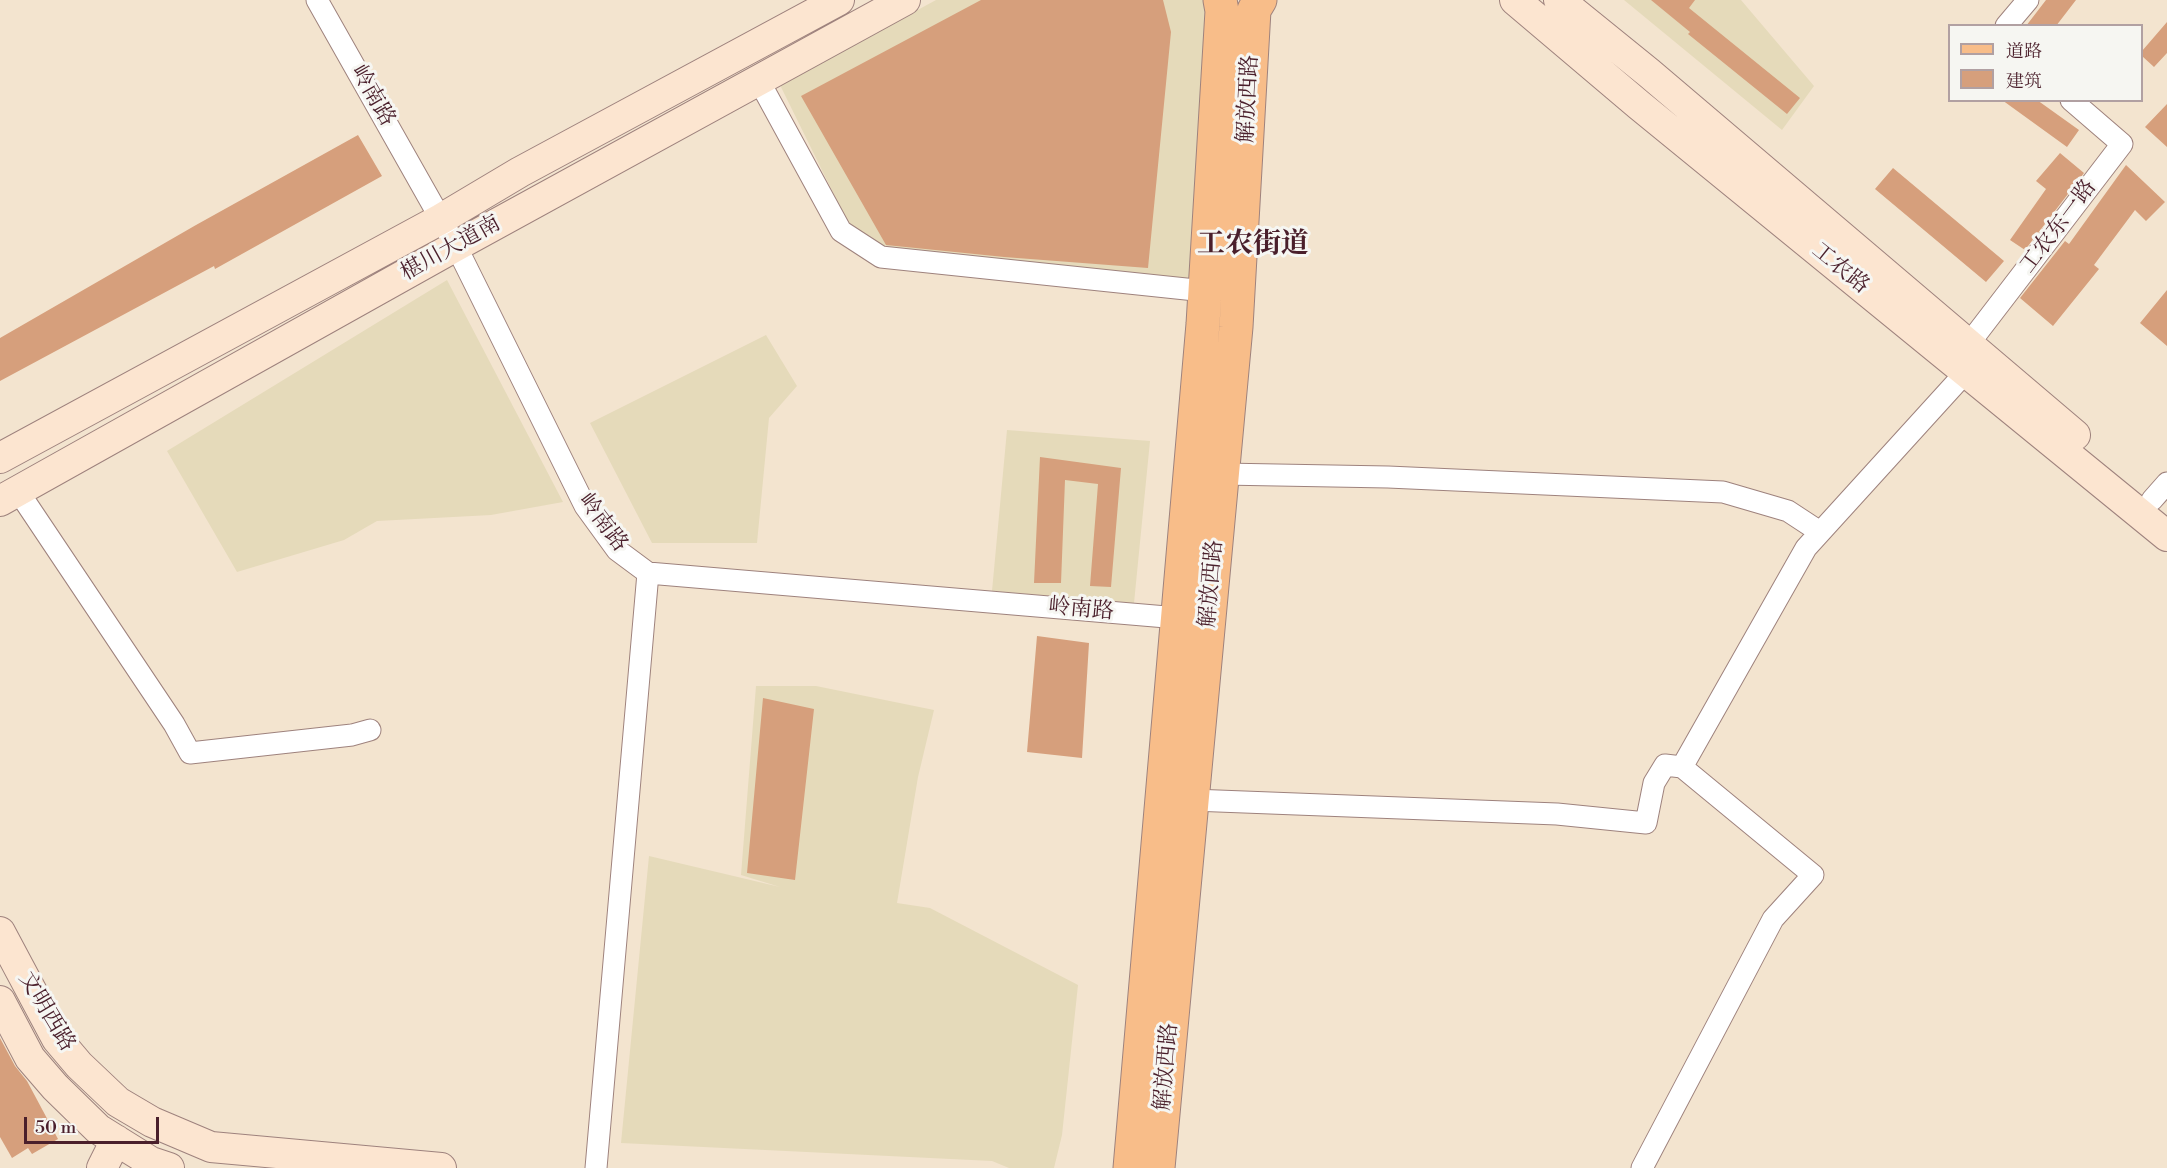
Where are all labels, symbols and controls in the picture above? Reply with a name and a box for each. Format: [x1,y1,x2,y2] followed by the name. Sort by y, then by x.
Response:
[1948,24,2143,102] legend
[2006,40,2042,63] text: 道路
[1234,54,1264,144] street label: 解放西路
[344,61,400,131] street label: 岭南路
[2006,70,2042,93] text: 建筑
[2015,175,2103,279] street label: 工农东一路
[396,211,506,287] street label: 椹川大道南
[1197,228,1309,262] district label: 工农街道
[1806,238,1874,300] street label: 工农路
[572,489,632,557] street label: 岭南路
[1195,539,1229,629] street label: 解放西路
[1047,594,1115,626] street label: 岭南路
[12,967,80,1057] street label: 文明西路
[1150,1022,1184,1112] street label: 解放西路
[27,1105,162,1143] scale bar
[35,1116,76,1139] text: 50 m

